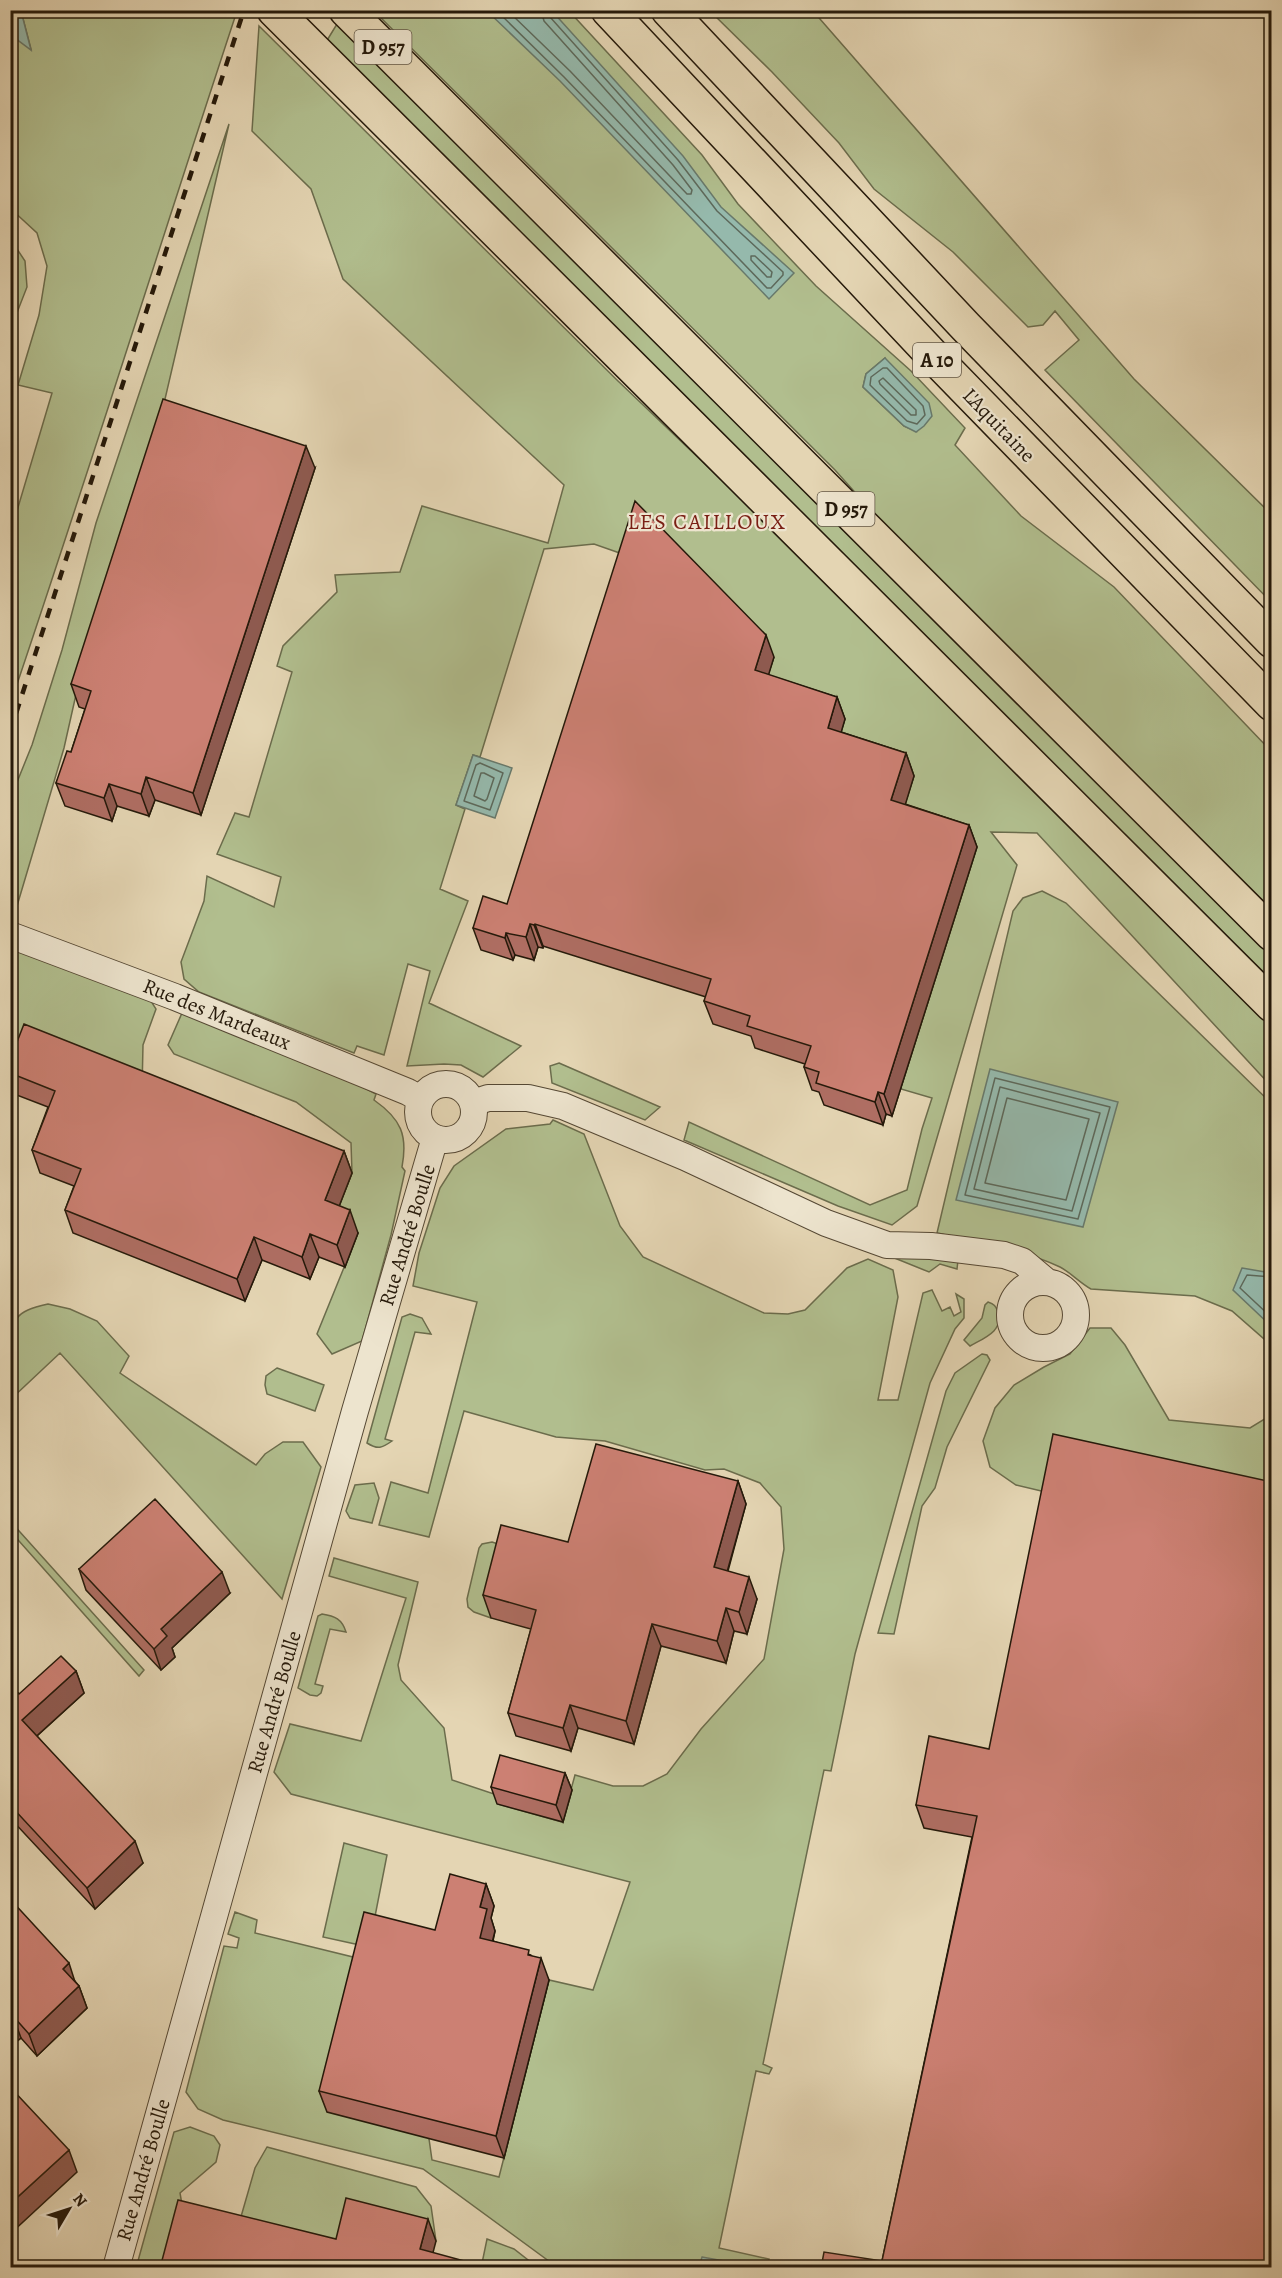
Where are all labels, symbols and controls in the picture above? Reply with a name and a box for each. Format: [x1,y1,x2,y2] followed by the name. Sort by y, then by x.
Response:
[354,30,412,64] road number: D 957
[913,343,961,377] road number: A 10
[956,382,1042,468] street label: L'Aquitaine
[818,492,874,526] road number: D 957
[628,507,786,537] district label: LES CAILLOUX
[139,972,295,1056] street label: Rue des Mardeaux
[372,1161,442,1309] street label: Rue André Boulle
[240,1628,308,1776] street label: Rue André Boulle
[109,2096,177,2244] street label: Rue André Boulle
[39,2179,99,2239] north arrow
[68,2189,92,2212] text: N

